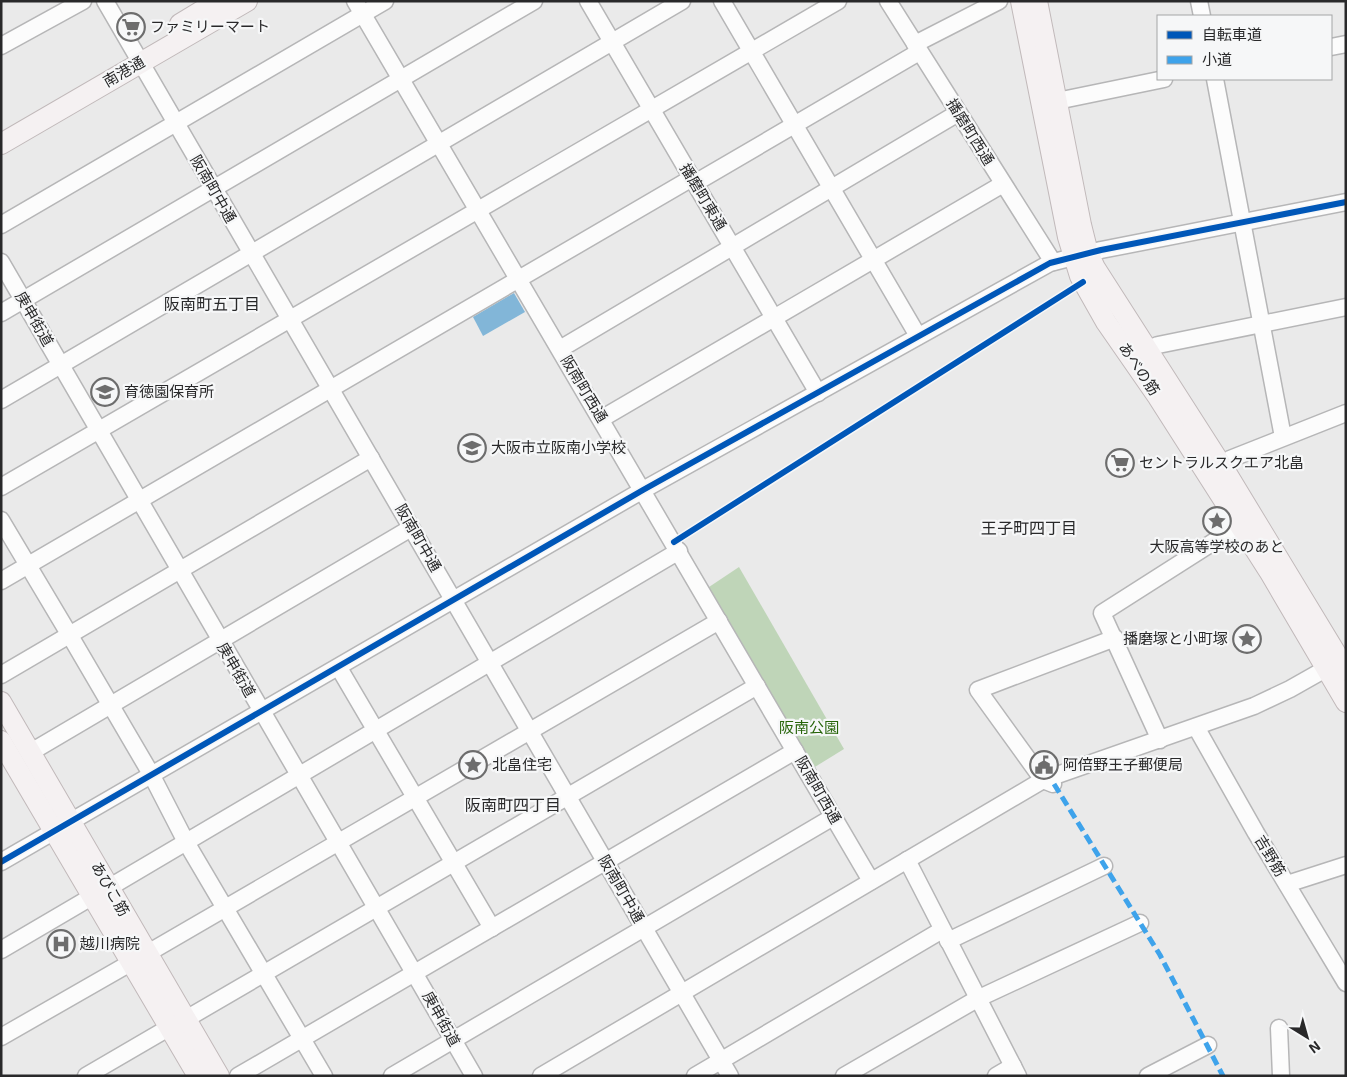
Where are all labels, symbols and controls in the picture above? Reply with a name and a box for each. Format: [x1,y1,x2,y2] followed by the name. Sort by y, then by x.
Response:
[116,12,146,42] supermarket icon: ファミリーマート
[1157,15,1332,80] legend
[150,17,270,35] place label: ファミリーマート
[1202,25,1262,43] text: 自転車道
[1202,50,1232,68] text: 小道
[100,52,147,90] street label: 南港通
[943,95,998,168] street label: 播磨町西通
[187,152,240,225] street label: 阪南町中通
[677,160,731,233] street label: 播磨町東通
[12,288,58,349] street label: 庚申街道
[164,294,260,313] district label: 阪南町五丁目
[1116,339,1164,398] street label: あべの筋
[558,352,612,425] street label: 阪南町西通
[90,377,120,407] school or university icon: 育徳園保育所
[124,382,214,400] place label: 育徳園保育所
[457,433,487,463] school or university icon: 大阪市立阪南小学校
[491,438,626,456] place label: 大阪市立阪南小学校
[1105,448,1135,478] supermarket icon: セントラルスクエア北畠
[1139,453,1304,471] place label: セントラルスクエア北畠
[392,501,445,574] street label: 阪南町中通
[1202,506,1232,536] place icon: 大阪高等学校のあと
[981,518,1077,537] district label: 王子町四丁目
[1149,537,1285,555] place label: 大阪高等学校のあと
[1232,624,1262,654] place icon: 播磨塚と小町塚
[1123,629,1228,647] place label: 播磨塚と小町塚
[214,639,260,700] street label: 庚申街道
[779,718,839,736] park label: 阪南公園
[458,750,488,780] place icon: 北畠住宅
[1029,750,1059,780] public building icon: 阿倍野王子郵便局
[792,753,845,826] street label: 阪南町西通
[492,755,552,773] place label: 北畠住宅
[1063,755,1183,773] place label: 阿倍野王子郵便局
[465,795,561,814] district label: 阪南町四丁目
[1252,832,1290,879] street label: 吉野筋
[595,852,648,925] street label: 阪南町中通
[88,858,134,919] street label: あびこ筋
[46,929,76,959] hospital icon: 越川病院
[79,934,140,952] place label: 越川病院
[419,988,464,1049] street label: 庚申街道
[1282,1012,1332,1062] north arrow
[1306,1038,1324,1058] text: N

